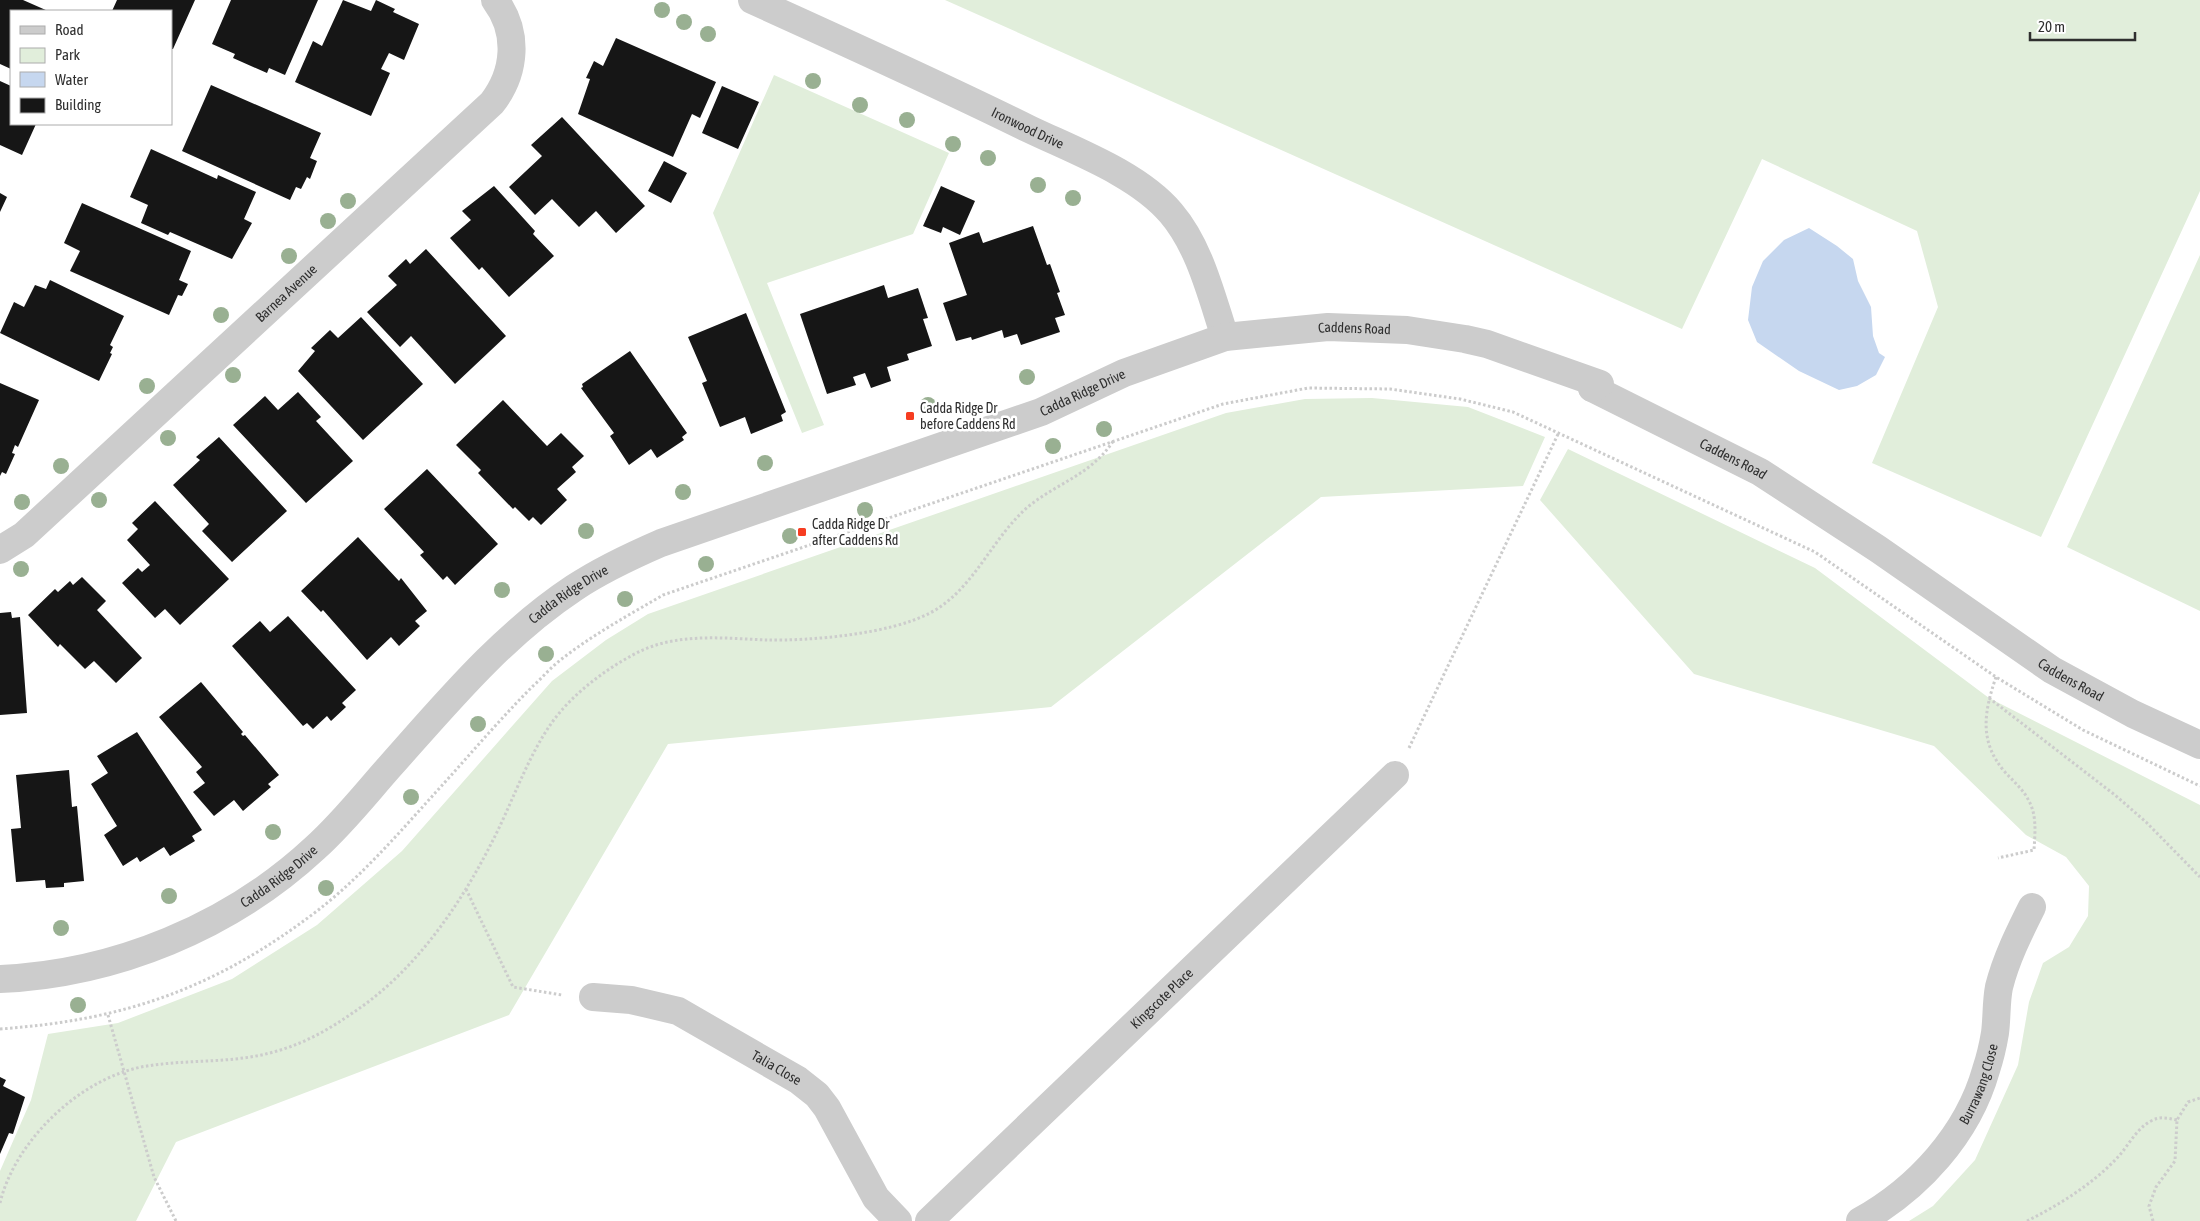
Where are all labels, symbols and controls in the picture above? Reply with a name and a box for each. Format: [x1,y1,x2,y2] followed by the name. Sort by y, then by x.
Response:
[10,10,172,125] legend
[2030,10,2135,42] scale bar
[2038,18,2065,35] text: 20 m
[55,21,84,38] text: Road
[55,46,80,63] text: Park
[55,71,88,88] text: Water
[55,96,101,113] text: Building
[989,104,1066,152] street label: Ironwood Drive
[252,261,320,325] street label: Barnea Avenue
[1317,319,1391,337] street label: Caddens Road
[1037,366,1128,419] street label: Cadda Ridge Drive
[920,400,1016,432] place label: Cadda Ridge Dr before Caddens Rd
[904,410,916,422] marker: Cadda Ridge Dr before Caddens Rd
[1697,435,1770,482] street label: Caddens Road
[812,516,898,548] place label: Cadda Ridge Dr after Caddens Rd
[796,526,808,538] marker: Cadda Ridge Dr after Caddens Rd
[525,561,611,627] street label: Cadda Ridge Drive
[2035,655,2107,705] street label: Caddens Road
[237,842,321,911] street label: Cadda Ridge Drive
[1127,965,1196,1032] street label: Kingscote Place
[1956,1042,2001,1127] street label: Burrawang Close
[749,1047,804,1088] street label: Talia Close

